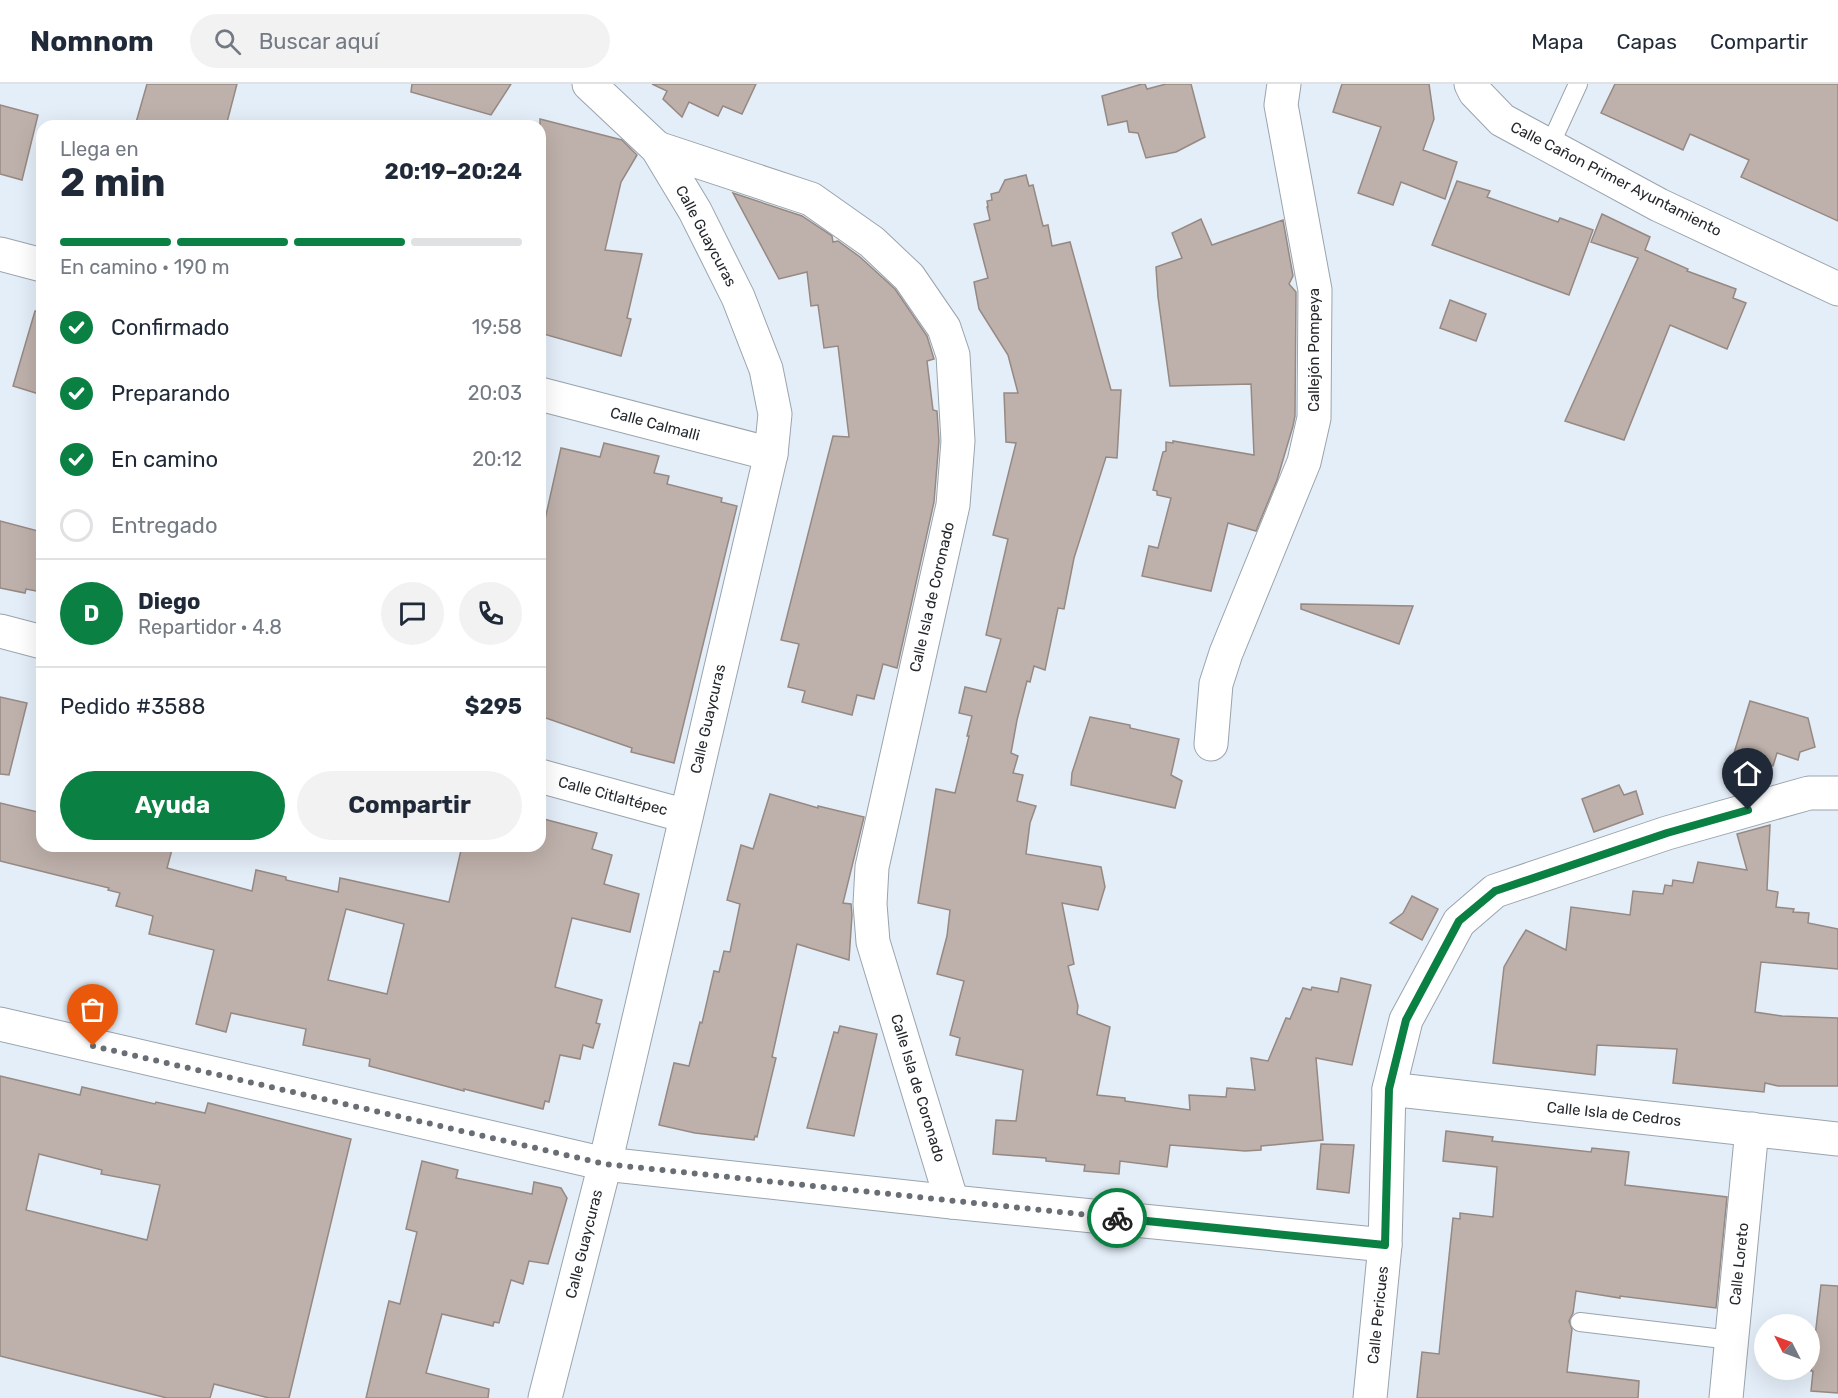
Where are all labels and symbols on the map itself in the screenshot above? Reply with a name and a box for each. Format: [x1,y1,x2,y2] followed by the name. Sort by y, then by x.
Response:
[1507,118,1725,240] street label: Calle Cañon Primer Ayuntamiento
[672,182,740,290] street label: Calle Guaycuras
[1305,288,1323,412] street label: Callejón Pompeya
[608,403,702,445] street label: Calle Calmalli
[906,520,958,674] street label: Calle Isla de Coronado
[687,662,729,776] street label: Calle Guaycuras
[1722,748,1773,810] pin
[556,773,670,819] street label: Calle Citlaltépec
[67,984,118,1046] pin
[887,1012,949,1164] street label: Calle Isla de Coronado
[1546,1098,1682,1130] street label: Calle Isla de Cedros
[562,1187,606,1300] street label: Calle Guaycuras
[1087,1188,1147,1248] courier
[1726,1222,1752,1306] street label: Calle Loreto
[1364,1265,1392,1365] street label: Calle Pericues
[1754,1314,1820,1380] north arrow

